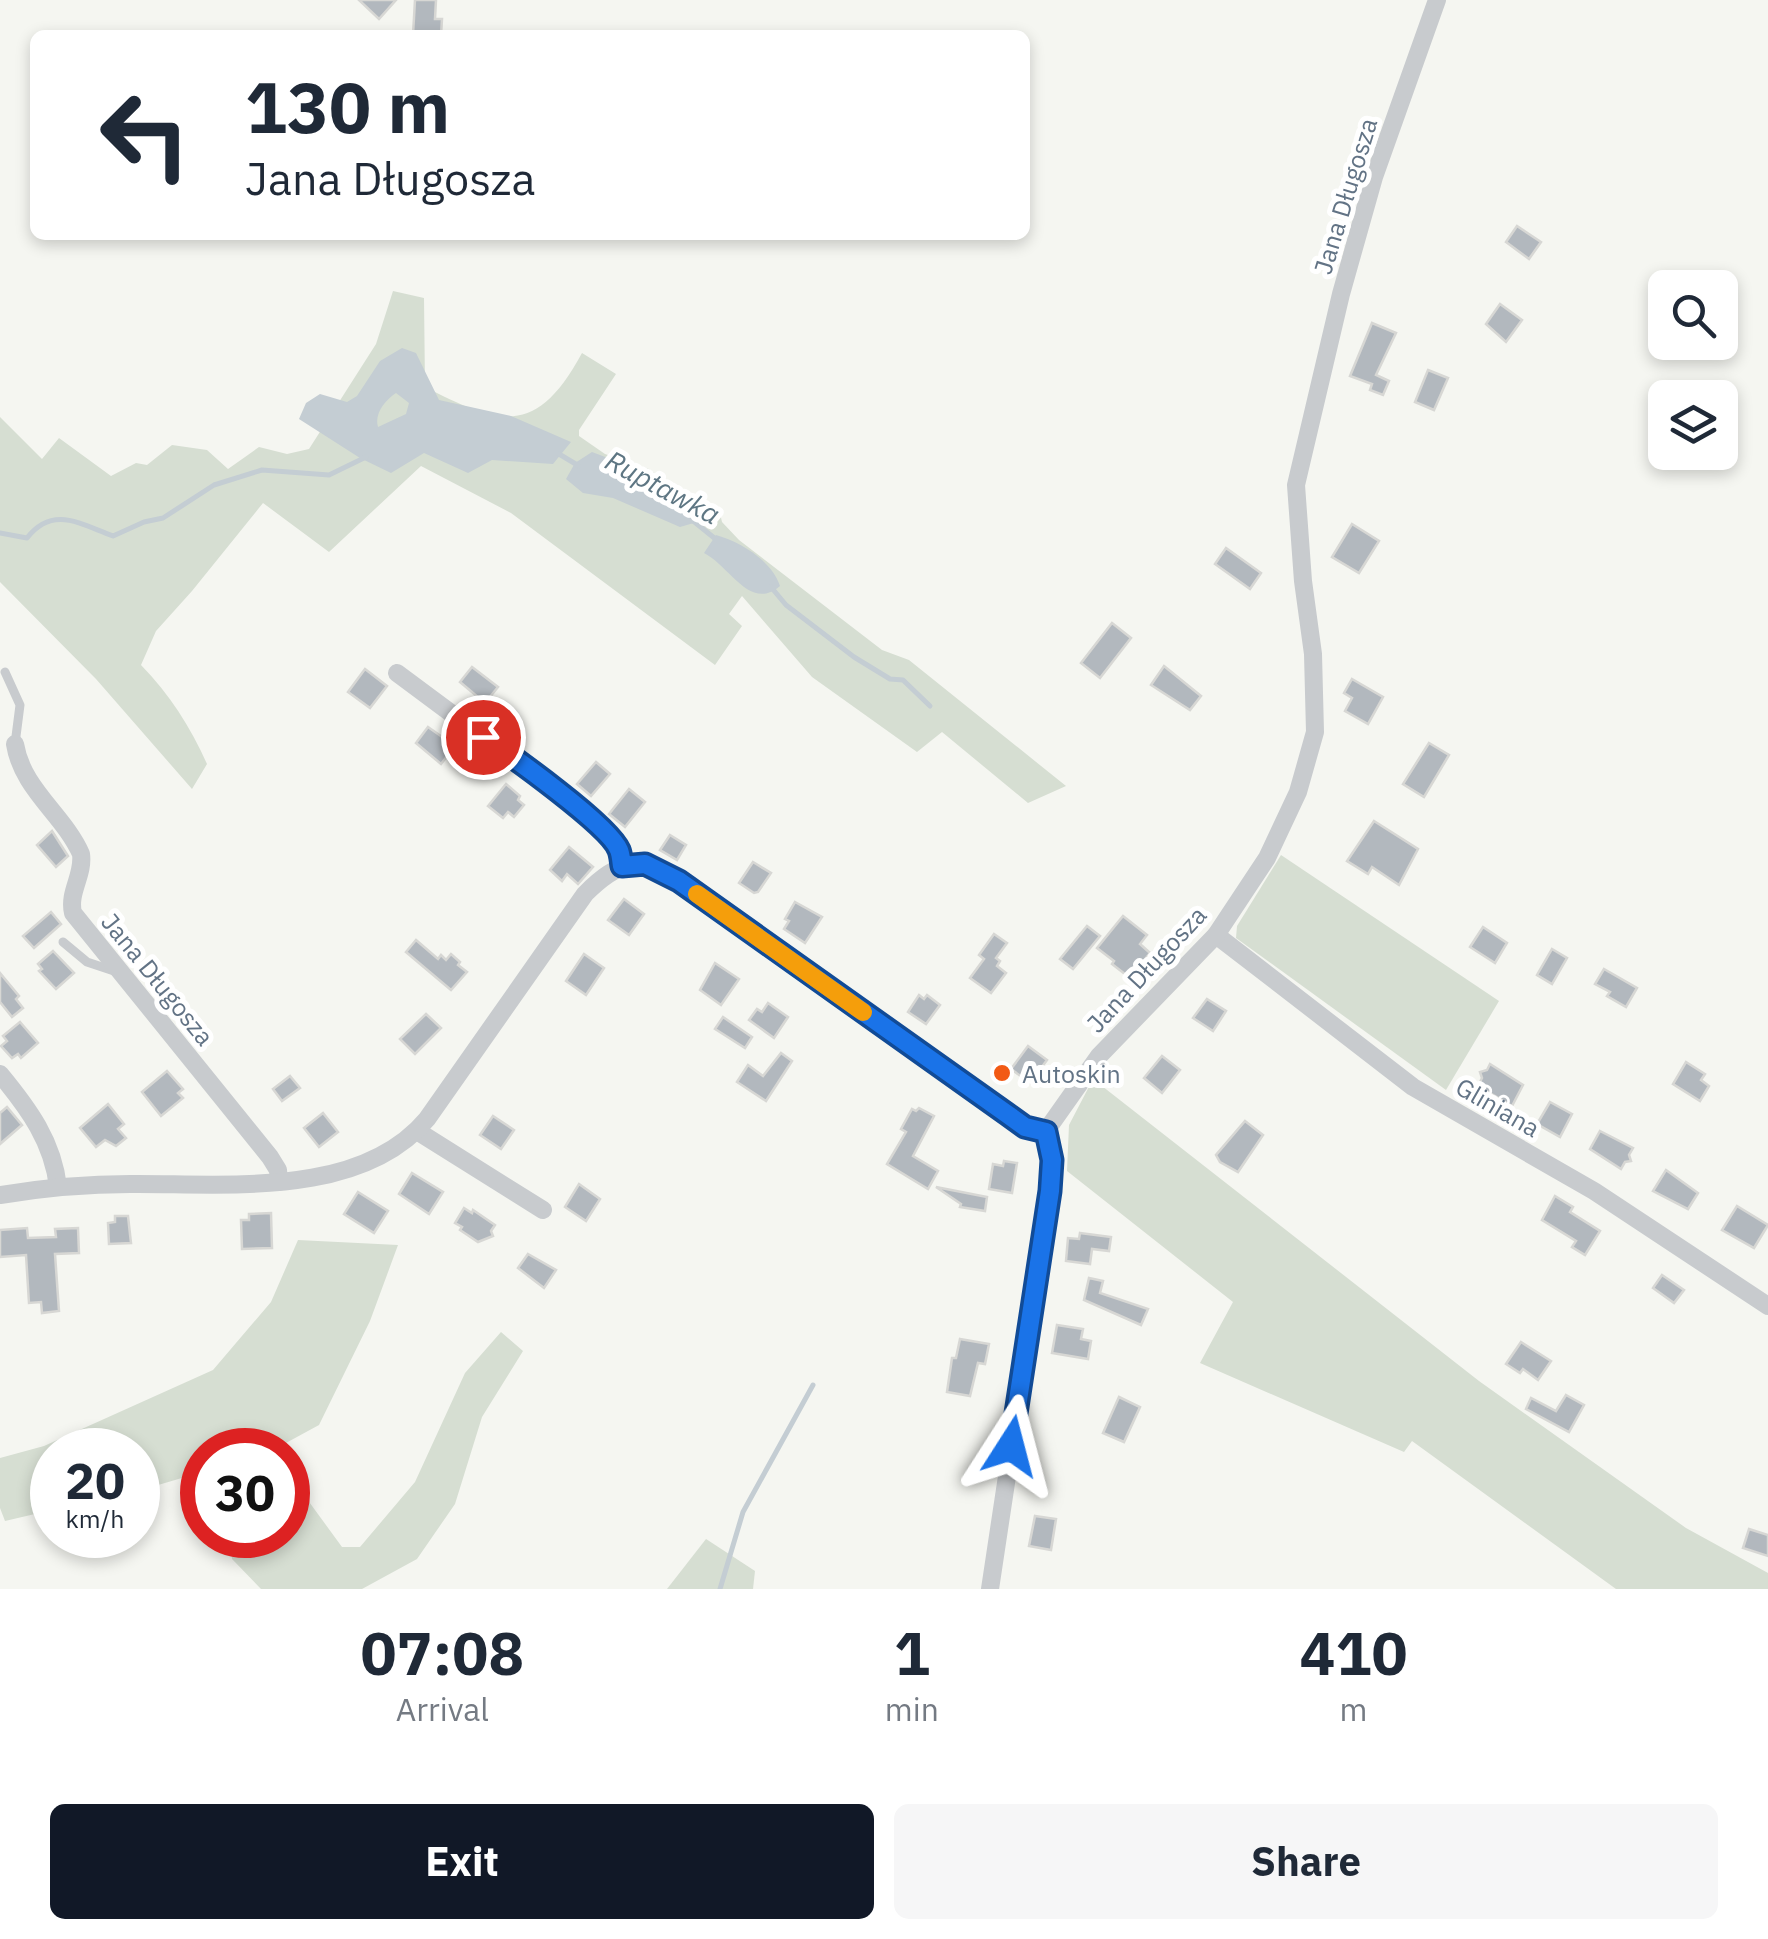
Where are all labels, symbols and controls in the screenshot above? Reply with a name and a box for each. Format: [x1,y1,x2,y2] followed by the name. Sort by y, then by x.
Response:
[245,61,450,152] text: 130 m
[80,70,210,200] icon: left
[1306,114,1384,278] street label: Jana Długosza
[245,149,536,207] text: Jana Długosza
[1648,270,1738,470] map controls
[1648,270,1738,360] button: search
[1648,380,1738,470] button: layers
[599,441,727,533] water label: Ruptawka
[441,695,526,780] pin
[456,710,511,765] icon: arrive
[1079,899,1213,1039] street label: Jana Długosza
[94,906,222,1052] street label: Jana Długosza
[1022,1057,1121,1090] place label: Autoskin
[991,1062,1013,1084] marker: Autoskin
[1450,1070,1546,1144] street label: Gliniana
[959,1394,1063,1498] position arrow
[180,1428,310,1558] speed limit sign: 30
[65,1448,125,1513] text: 20
[66,1502,124,1535] text: km/h
[361,1613,524,1692] text: 07:08
[894,1613,930,1692] text: 1
[1299,1613,1407,1692] text: 410
[396,1688,489,1730] text: Arrival
[885,1688,939,1730] text: min
[1340,1688,1367,1730] text: m
[50,1804,874,1919] button: Exit
[894,1804,1718,1919] button: Share

